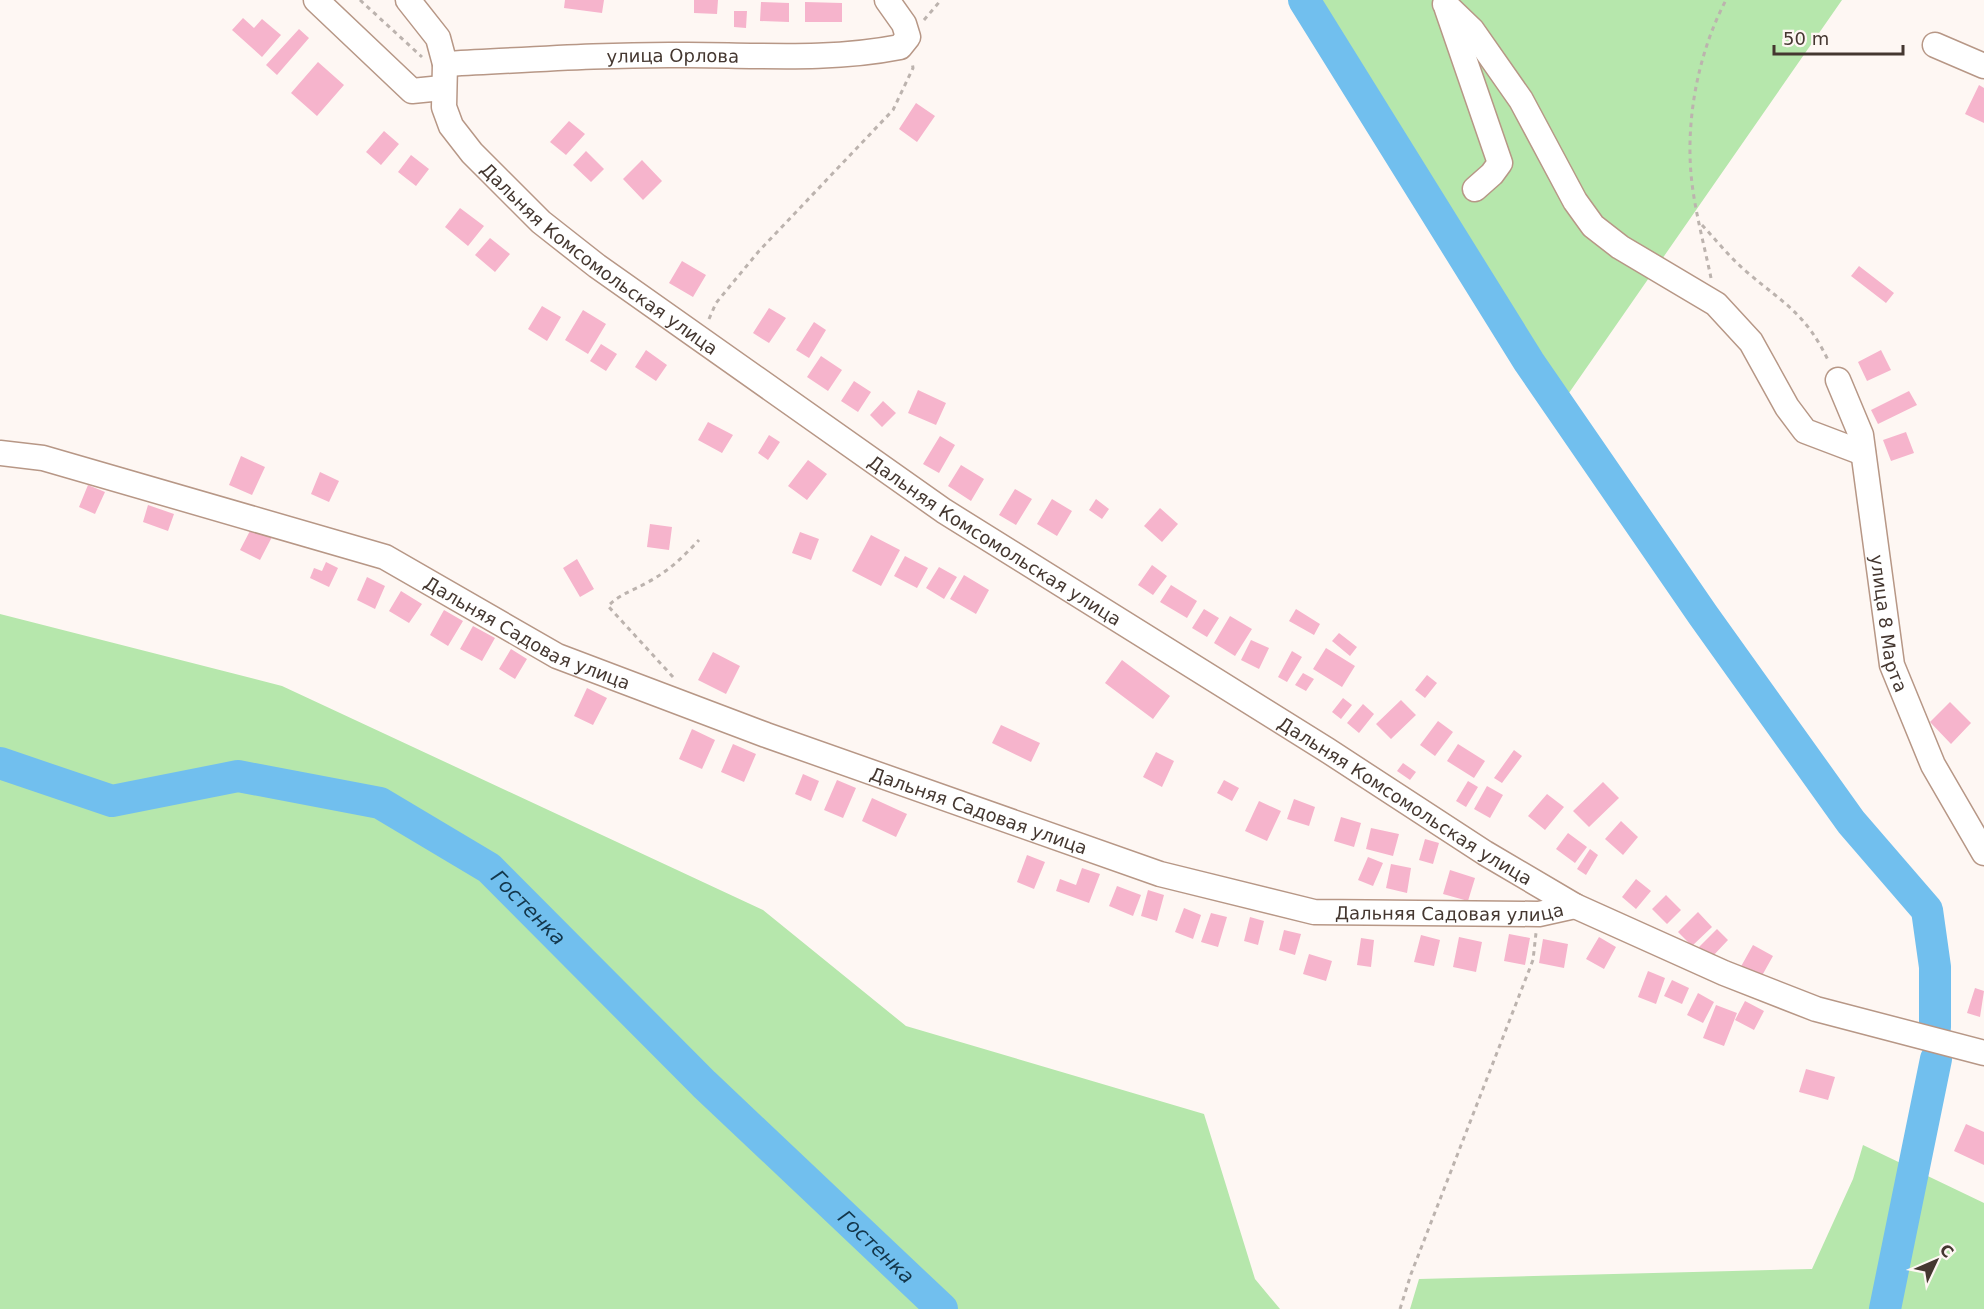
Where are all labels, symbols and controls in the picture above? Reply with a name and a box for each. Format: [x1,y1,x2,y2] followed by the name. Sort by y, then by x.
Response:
[1774,18,1903,56] scale bar
[1783,28,1829,49] text: 50 m
[606,44,739,66] street label: улица Орлова
[477,158,722,359] street label: Дальняя Комсомольская улица
[865,451,1125,630] street label: Дальняя Комсомольская улица
[1867,553,1912,695] street label: улица 8 Марта
[421,571,633,693] street label: Дальняя Садовая улица
[1275,712,1536,889] street label: Дальняя Комсомольская улица
[868,762,1090,858] street label: Дальняя Садовая улица
[486,865,571,950] water label: Гостенка
[1335,898,1565,925] street label: Дальняя Садовая улица
[833,1205,919,1288] water label: Гостенка
[1906,1231,1966,1291] north arrow
[1936,1240,1957,1262] text: С

